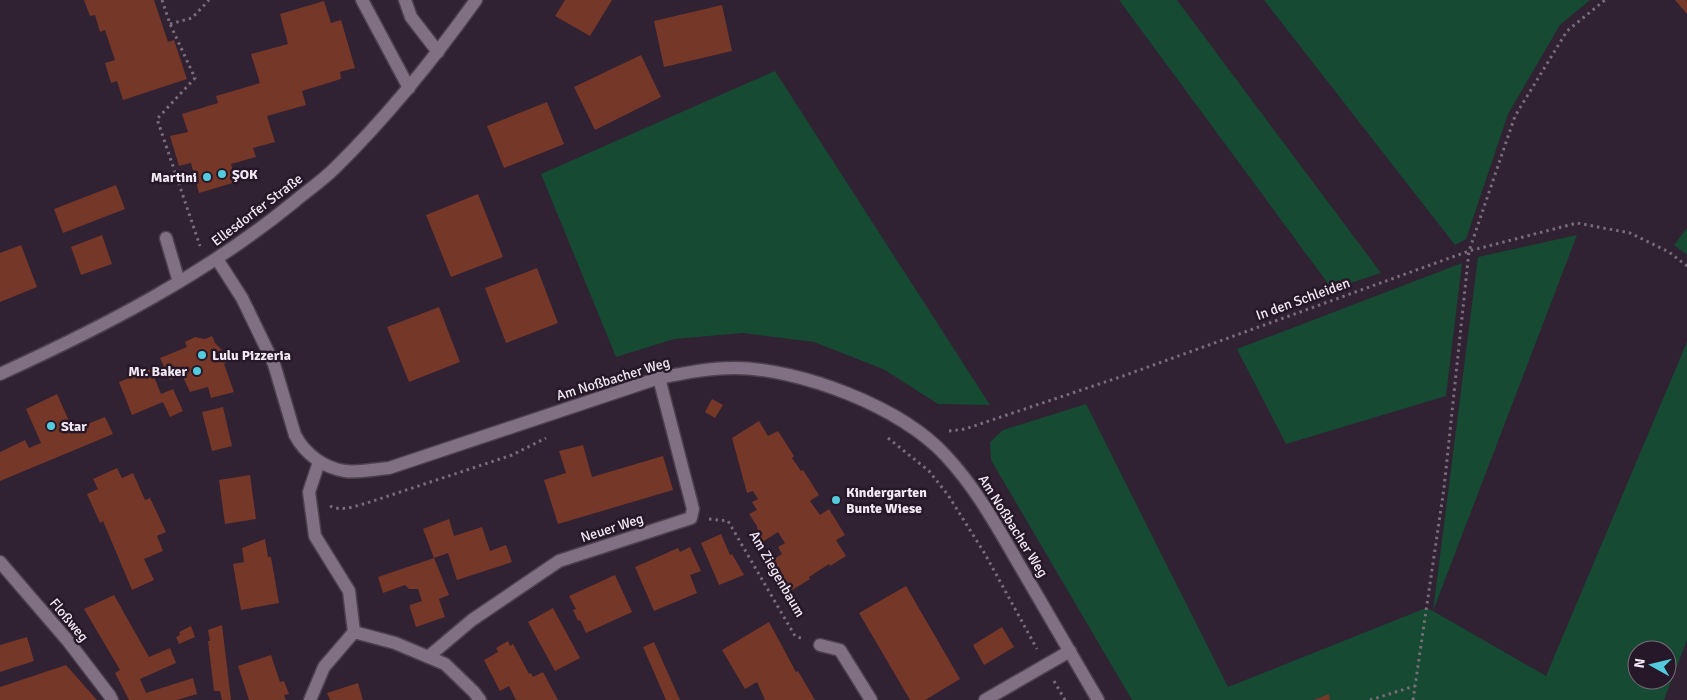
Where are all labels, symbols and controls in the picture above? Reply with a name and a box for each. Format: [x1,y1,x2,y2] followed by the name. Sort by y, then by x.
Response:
[232,166,258,183] place label: ŞOK
[216,168,228,180] marker: ŞOK
[151,169,197,186] place label: Martini
[208,170,306,250] street label: Ellesdorfer Straße
[201,171,213,183] marker: Martini
[1254,274,1352,324] street label: In den Schleiden
[212,347,291,364] place label: Lulu Pizzeria
[196,349,208,361] marker: Lulu Pizzeria
[554,354,672,404] street label: Am Noßbacher Weg
[128,363,187,380] place label: Mr. Baker
[191,365,203,377] marker: Mr. Baker
[61,418,87,435] place label: Star
[45,420,57,432] marker: Star
[975,471,1051,581] street label: Am Noßbacher Weg
[846,484,927,517] place label: Kindergarten Bunte Wiese
[830,494,842,506] marker: Kindergarten Bunte Wiese
[578,510,646,546] street label: Neuer Weg
[745,528,809,620] street label: Am Ziegenbaum
[46,595,92,645] street label: Floßweg
[1627,640,1677,690] north arrow
[1631,657,1649,669] text: N

